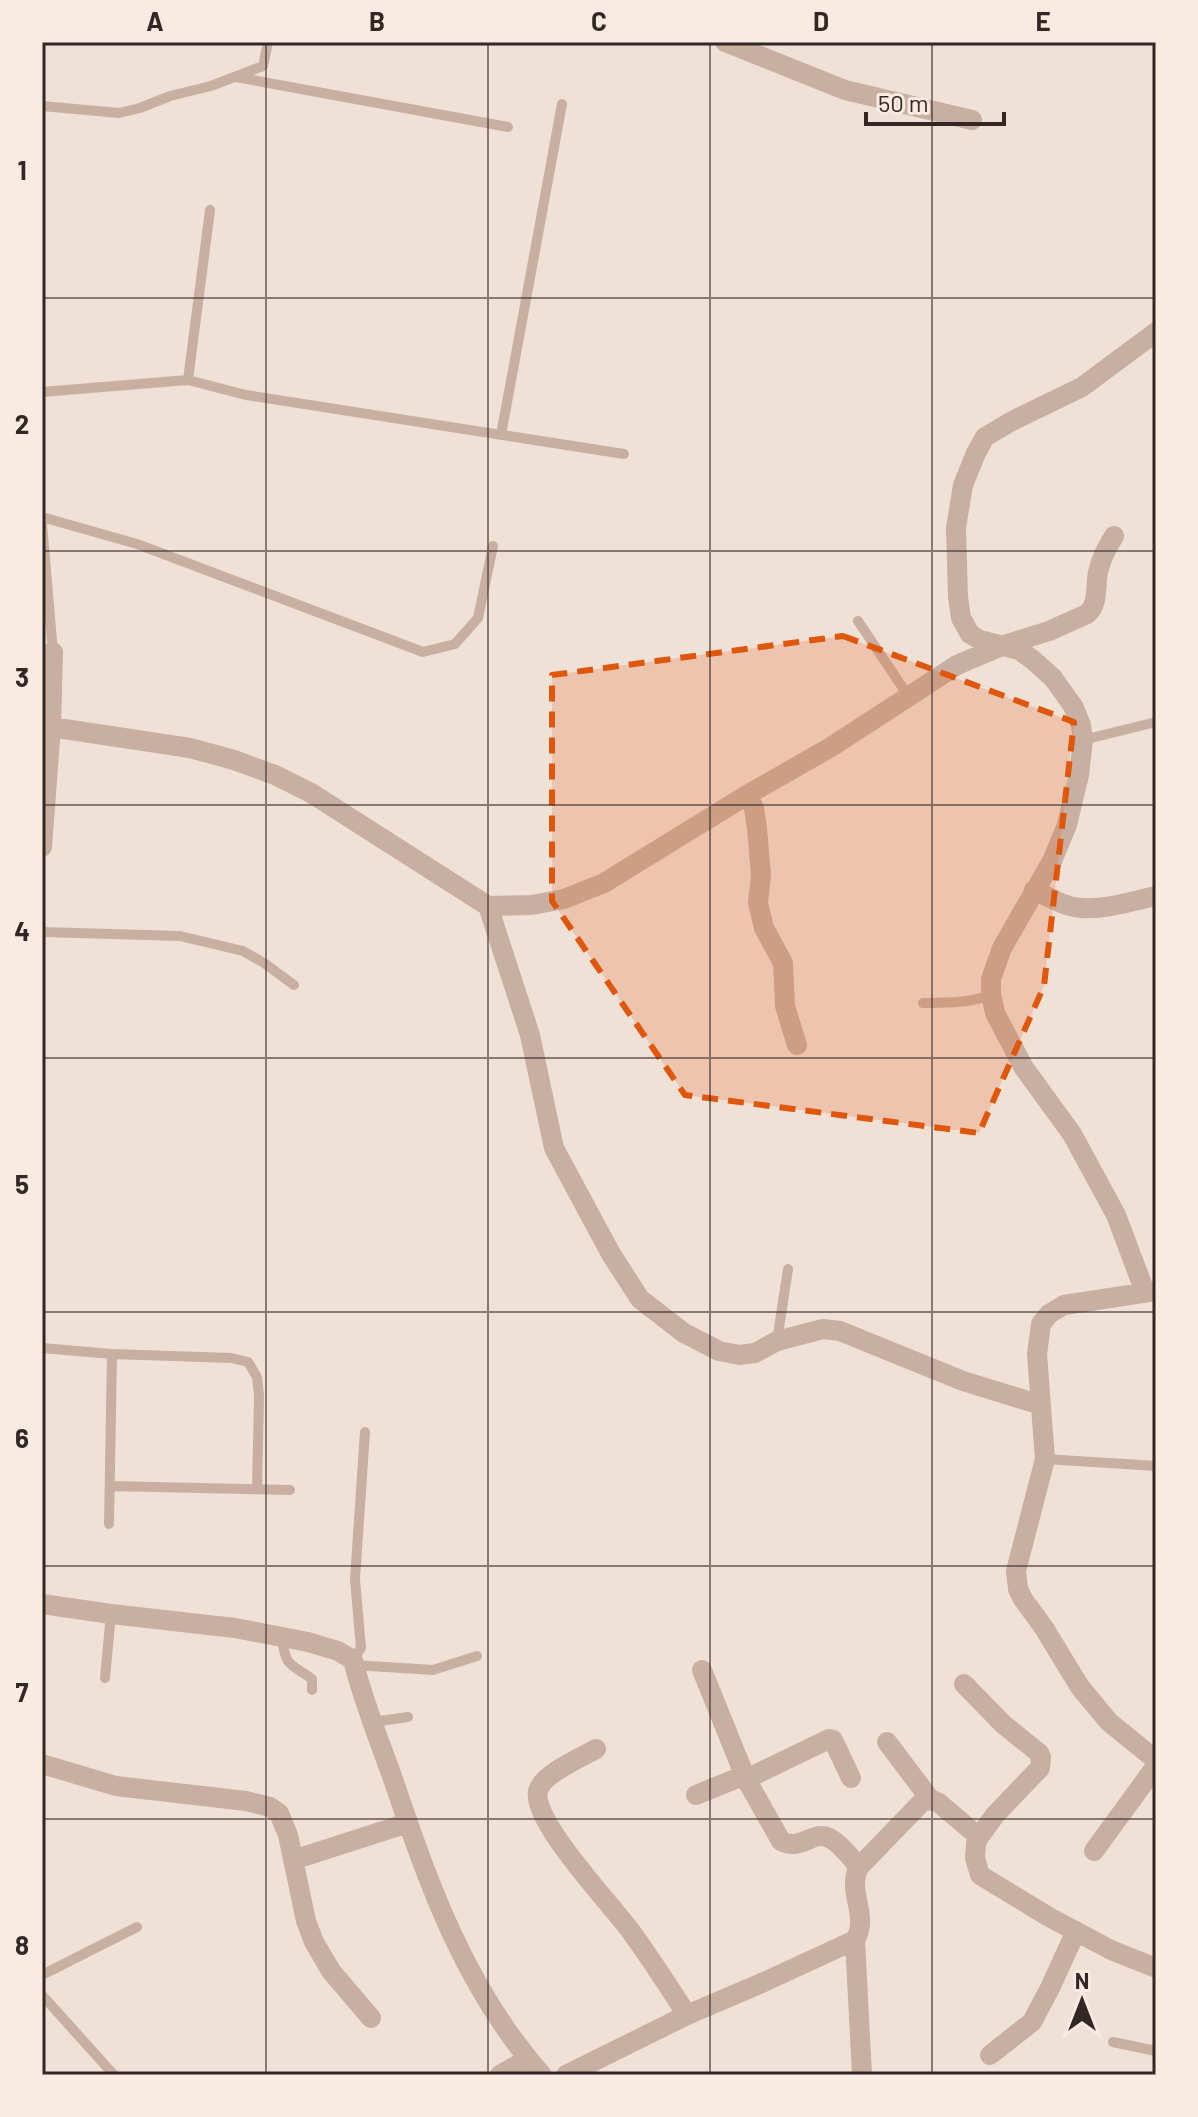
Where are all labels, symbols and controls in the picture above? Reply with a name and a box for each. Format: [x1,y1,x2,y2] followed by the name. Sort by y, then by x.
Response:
[146,5,164,36] text: A
[369,5,385,36] text: B
[591,5,607,36] text: C
[813,5,829,36] text: D
[1035,5,1051,36] text: E
[866,76,1004,126] scale bar
[878,88,929,117] text: 50 m
[17,154,27,185] text: 1
[15,408,29,439] text: 2
[15,661,29,692] text: 3
[14,915,30,946] text: 4
[15,1168,29,1199] text: 5
[15,1422,29,1453] text: 6
[16,1676,29,1707] text: 7
[15,1929,29,1960] text: 8
[1042,1961,1122,2041] north arrow
[1075,1967,1089,1993] text: N

